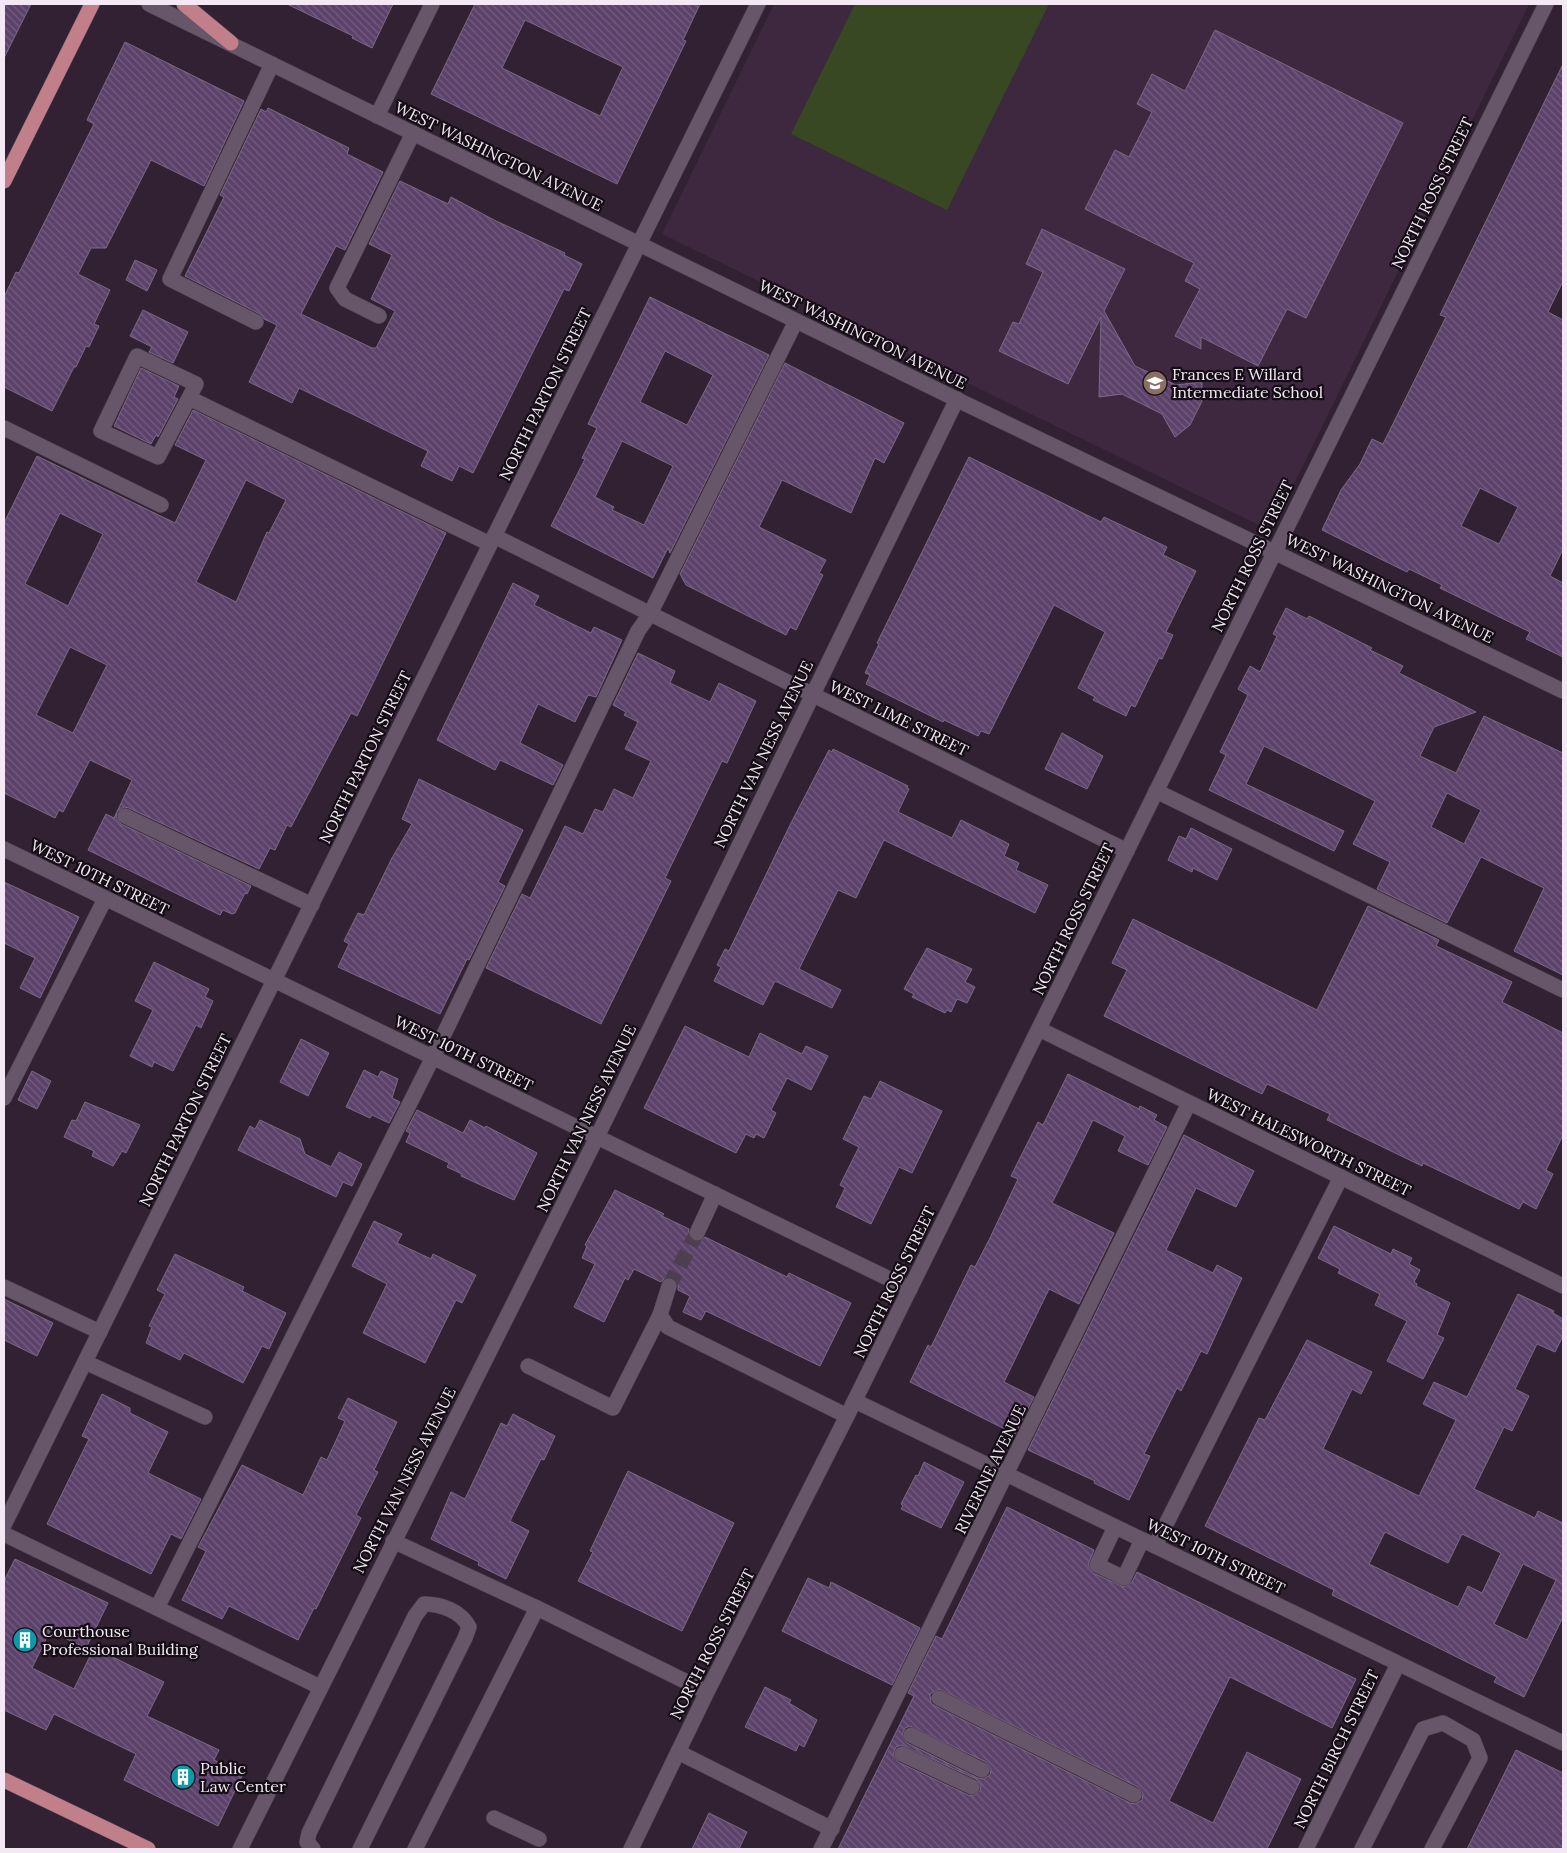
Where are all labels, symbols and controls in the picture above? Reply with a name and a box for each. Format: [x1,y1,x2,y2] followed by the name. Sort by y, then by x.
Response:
[392,97,606,215] street label: WEST WASHINGTON AVENUE
[1387,114,1477,272] street label: NORTH ROSS STREET
[756,275,970,393] street label: WEST WASHINGTON AVENUE
[494,304,596,484] street label: NORTH PARTON STREET
[1172,364,1323,402] place label: Frances E Willard Intermediate School
[1142,370,1168,396] school or university icon: Frances E Willard Intermediate School
[1207,477,1297,635] street label: NORTH ROSS STREET
[1283,529,1497,647] street label: WEST WASHINGTON AVENUE
[709,657,817,851] street label: NORTH VAN NESS AVENUE
[314,667,416,847] street label: NORTH PARTON STREET
[826,676,972,760] street label: WEST LIME STREET
[27,835,173,919] street label: WEST 10TH STREET
[1028,840,1118,998] street label: NORTH ROSS STREET
[391,1011,537,1095] street label: WEST 10TH STREET
[532,1021,640,1215] street label: NORTH VAN NESS AVENUE
[134,1030,236,1210] street label: NORTH PARTON STREET
[1204,1084,1414,1200] street label: WEST HALESWORTH STREET
[849,1203,939,1361] street label: NORTH ROSS STREET
[348,1384,460,1576] street label: NORTH VAN NESS AVENUE
[950,1401,1030,1537] street label: RIVERINE AVENUE
[1143,1514,1289,1598] street label: WEST 10TH STREET
[665,1565,759,1723] street label: NORTH ROSS STREET
[42,1621,199,1659] place label: Courthouse Professional Building
[12,1627,38,1653] building icon: Courthouse Professional Building
[1289,1666,1383,1832] street label: NORTH BIRCH STREET
[200,1758,286,1796] place label: Public Law Center
[170,1764,196,1790] building icon: Public Law Center

